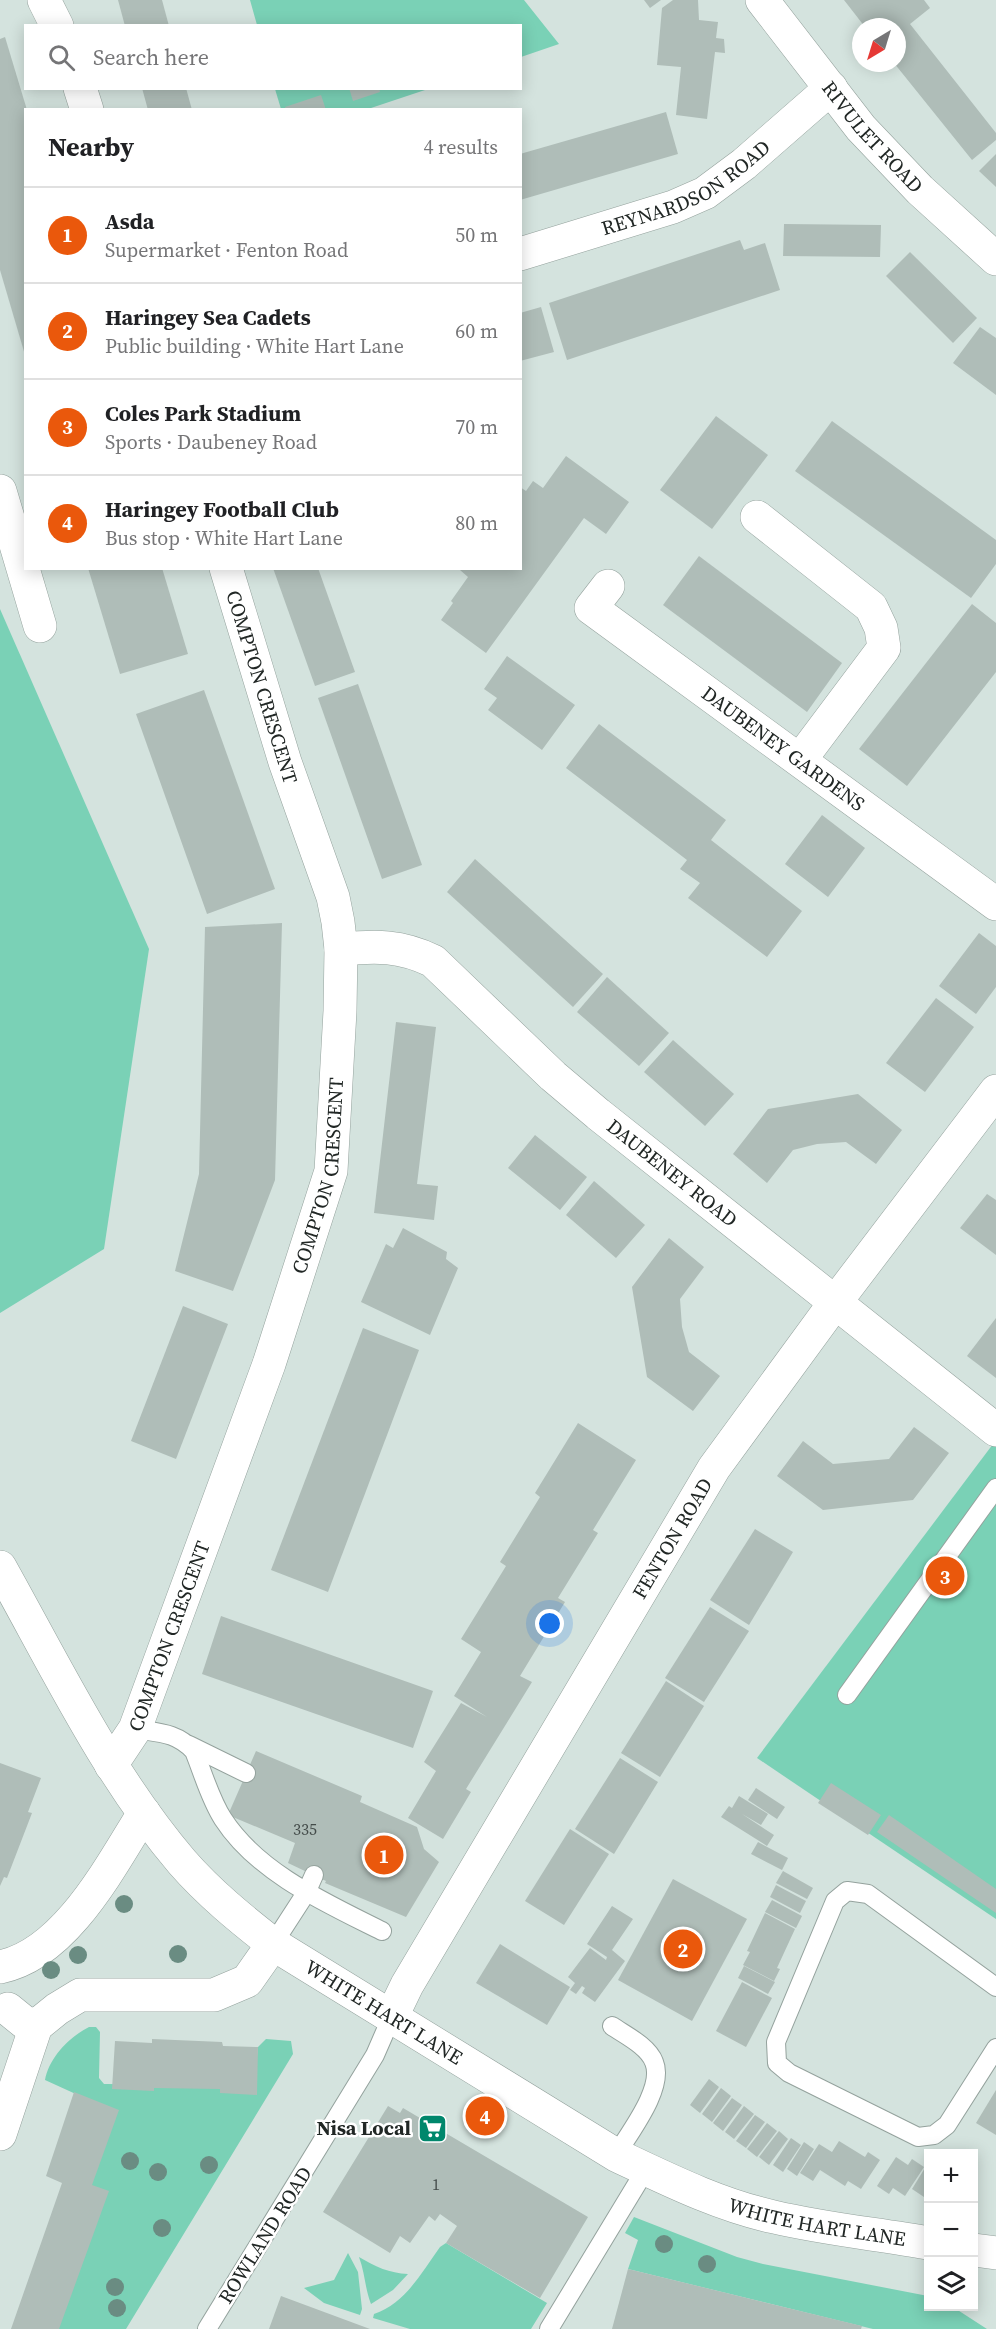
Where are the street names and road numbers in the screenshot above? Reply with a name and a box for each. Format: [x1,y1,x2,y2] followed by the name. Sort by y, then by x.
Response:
[815,75,930,199] street label: RIVULET ROAD
[598,133,776,242] street label: REYNARDSON ROAD
[219,587,305,787] street label: COMPTON CRESCENT
[696,679,871,818] street label: DAUBENEY GARDENS
[285,1077,350,1277] street label: COMPTON CRESCENT
[601,1112,743,1233] street label: DAUBENEY ROAD
[625,1472,719,1604] street label: FENTON ROAD
[121,1537,217,1735] street label: COMPTON CRESCENT
[300,1953,468,2071] street label: WHITE HART LANE
[212,2161,318,2309] street label: ROWLAND ROAD
[725,2191,908,2253] street label: WHITE HART LANE

